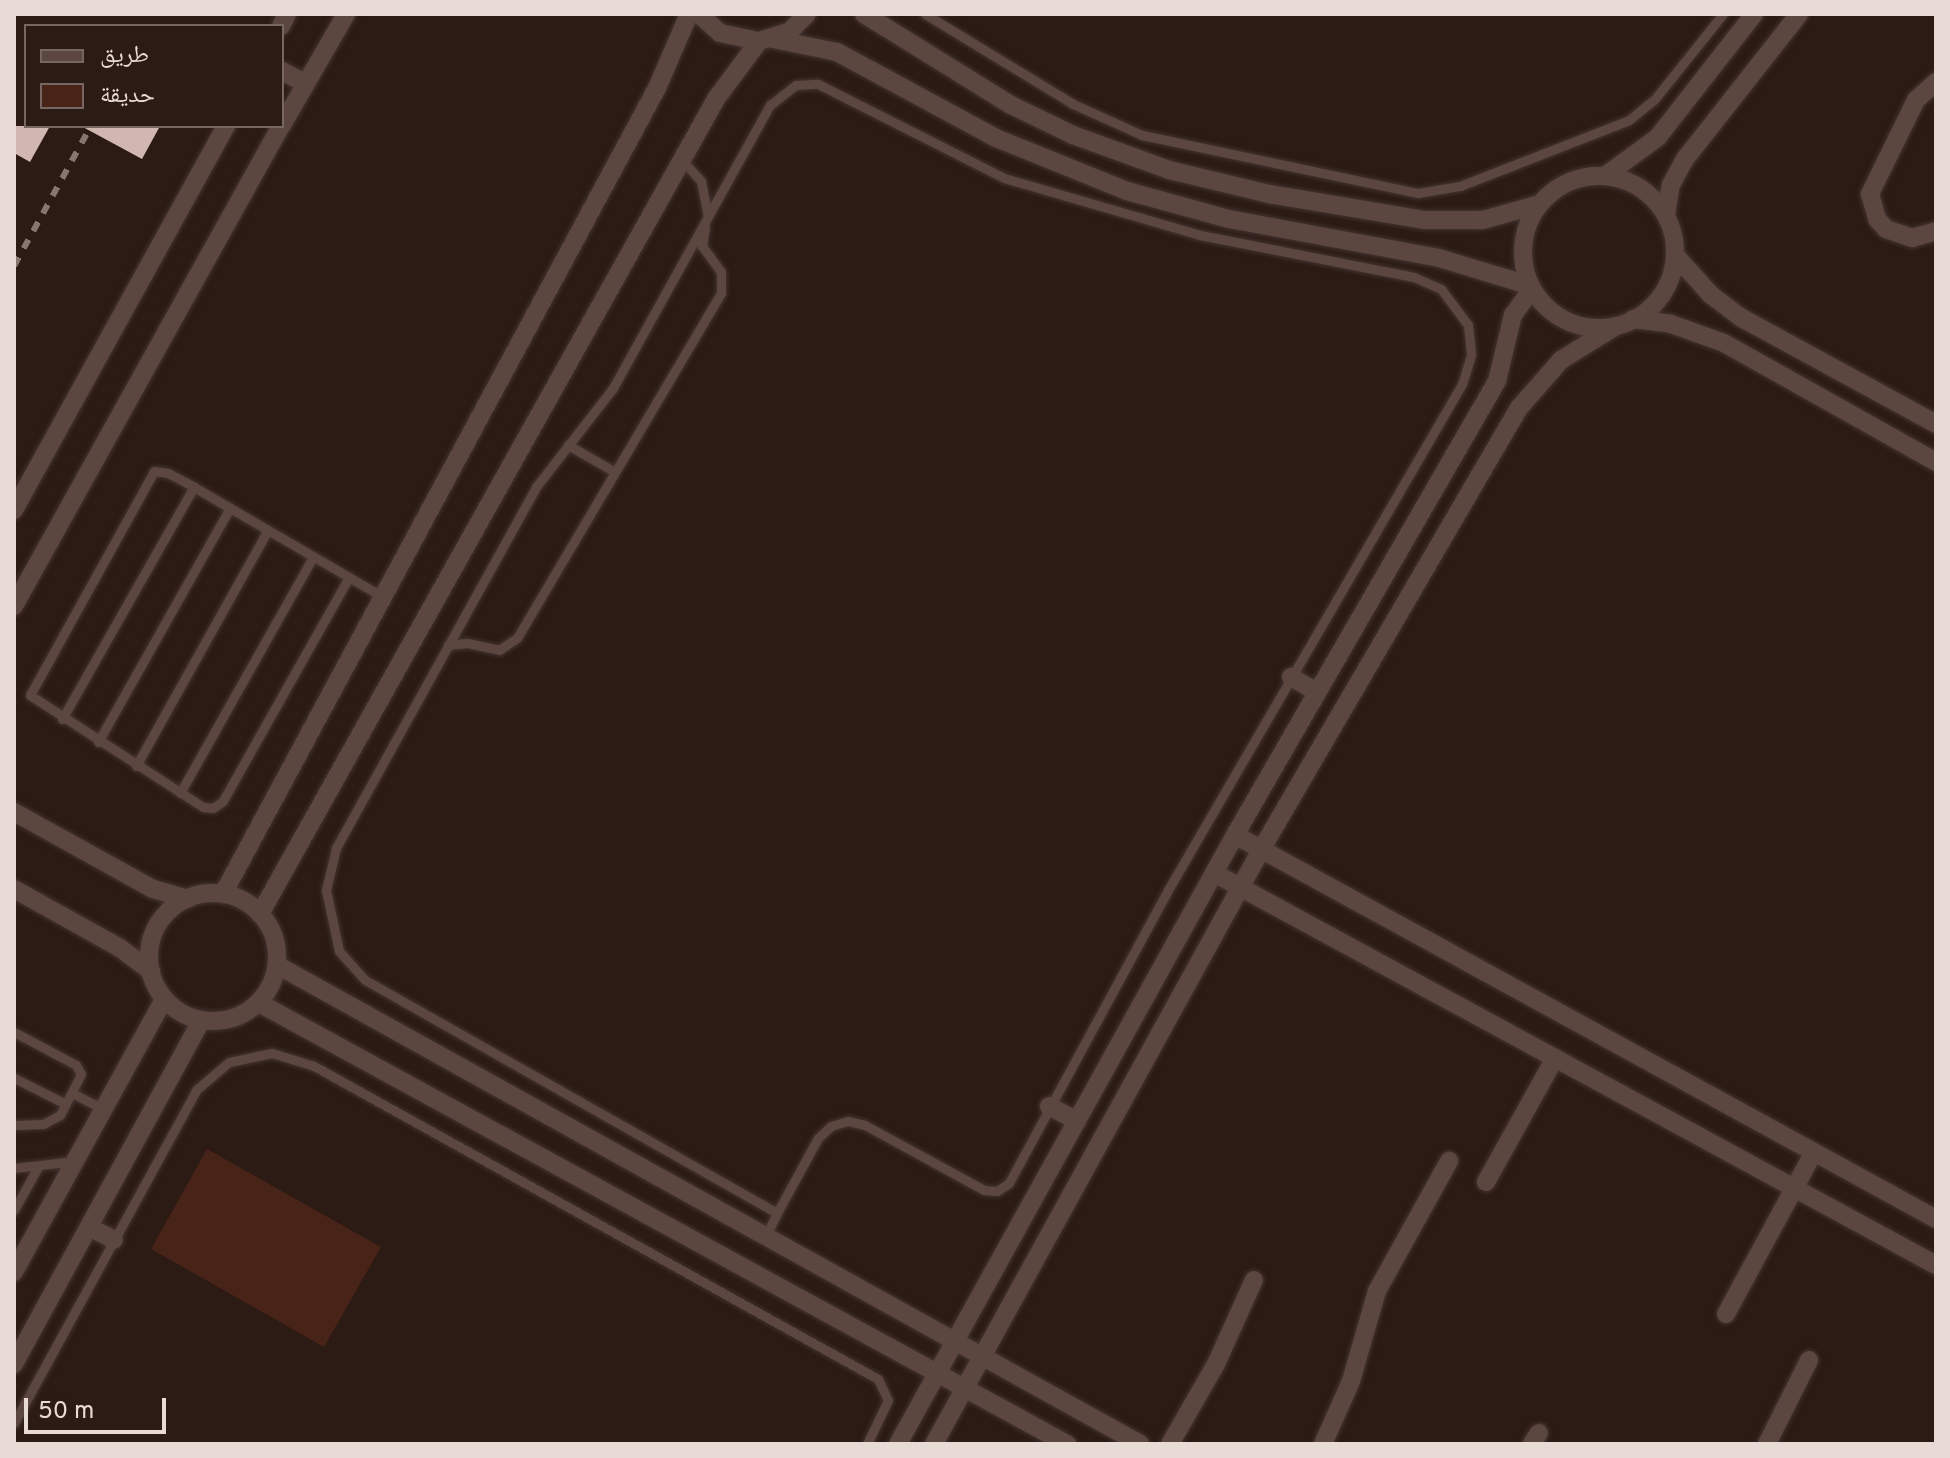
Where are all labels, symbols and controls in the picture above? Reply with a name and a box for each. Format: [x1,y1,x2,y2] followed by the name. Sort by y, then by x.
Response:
[24,24,284,128] legend
[100,41,149,71] text: طريق
[100,81,155,111] text: حديقة
[28,1382,170,1432] scale bar
[38,1397,94,1427] text: 50 m

